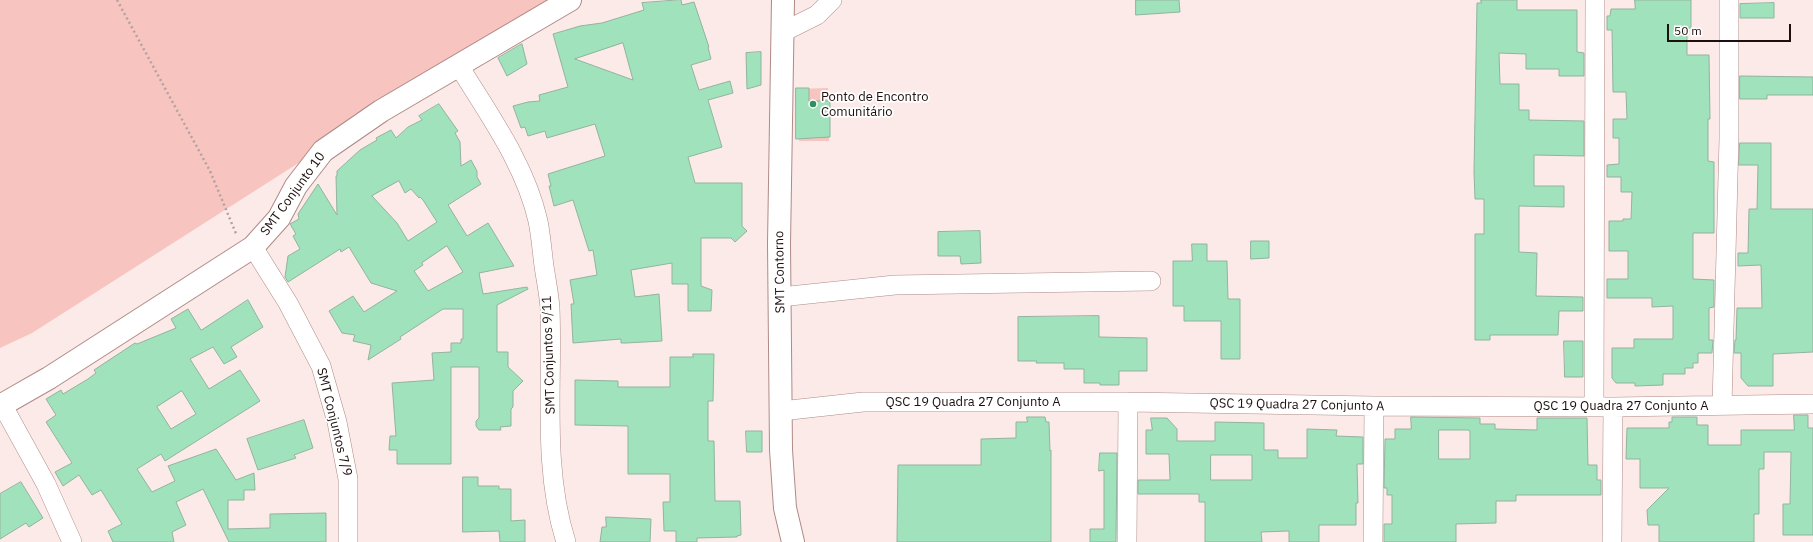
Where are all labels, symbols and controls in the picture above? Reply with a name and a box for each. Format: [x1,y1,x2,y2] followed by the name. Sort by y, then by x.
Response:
[1669,16,1793,42] scale bar
[1674,23,1702,38] text: 50 m
[821,89,929,120] place label: Ponto de Encontro Comunitário
[808,99,818,109] marker: Ponto de Encontro Comunitário
[257,149,329,239] street label: SMT Conjunto 10
[771,231,789,313] street label: SMT Contorno
[539,295,559,415] street label: SMT Conjuntos 9/11
[313,366,355,478] street label: SMT Conjuntos 7/9
[886,394,1060,410] street label: QSC 19 Quadra 27 Conjunto A
[1209,396,1385,414] street label: QSC 19 Quadra 27 Conjunto A
[1534,398,1708,414] street label: QSC 19 Quadra 27 Conjunto A

